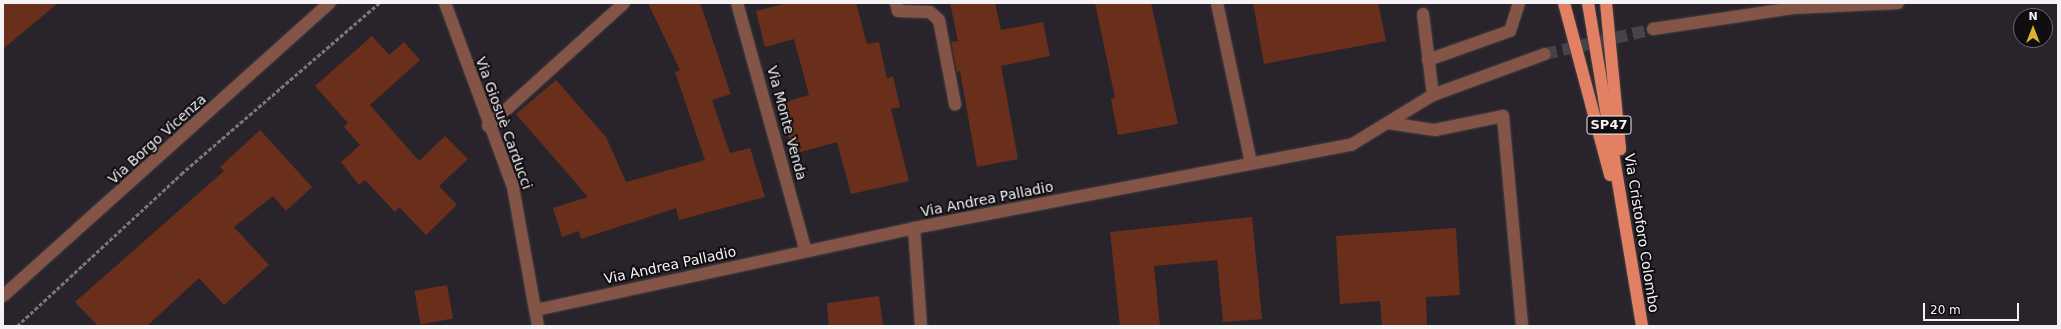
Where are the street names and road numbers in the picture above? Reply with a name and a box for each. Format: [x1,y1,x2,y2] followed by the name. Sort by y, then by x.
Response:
[472,55,536,191] street label: Via Giosuè Carducci
[764,64,810,182] street label: Via Monte Venda
[105,91,209,187] street label: Via Borgo Vicenza
[1586,114,1632,136] road number: SP47
[1621,152,1663,314] street label: Via Cristoforo Colombo
[919,178,1055,220] street label: Via Andrea Palladio
[602,243,738,287] street label: Via Andrea Palladio

